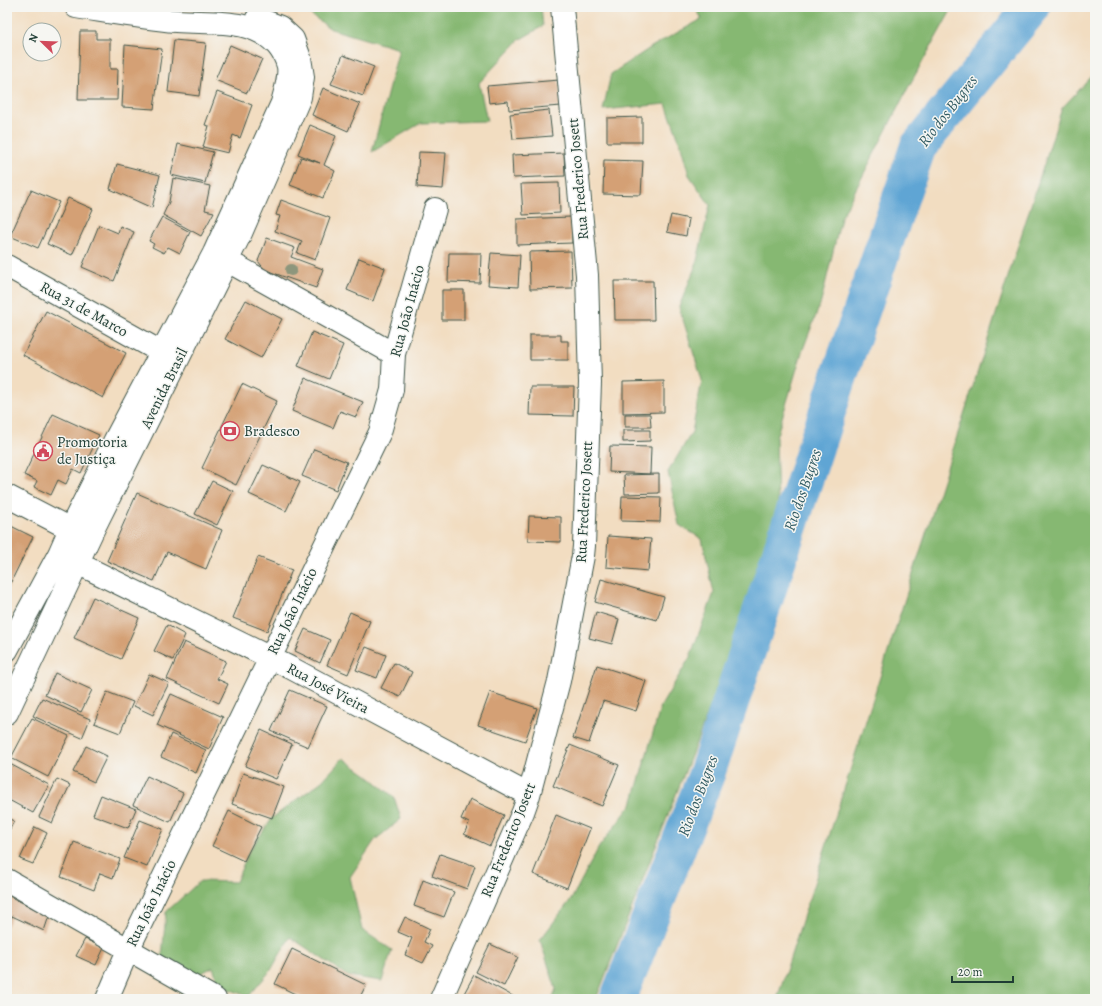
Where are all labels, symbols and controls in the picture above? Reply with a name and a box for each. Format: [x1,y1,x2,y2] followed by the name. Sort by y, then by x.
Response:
[22,22,62,62] north arrow
[25,32,42,45] text: N
[913,70,983,151] water label: Rio dos Bugres
[563,117,593,241] street label: Rua Frederico Josett
[385,263,429,359] street label: Rua João Inácio
[36,277,132,341] street label: Rua 31 de Marco
[135,344,192,433] street label: Avenida Brasil
[219,420,241,442] bank icon: Bradesco
[244,421,300,441] place label: Bradesco
[57,432,128,469] place label: Promotoria de Justiça
[32,440,54,462] public building icon: Promotoria de Justiça
[571,440,597,564] street label: Rua Frederico Josett
[779,446,827,534] water label: Rio dos Bugres
[262,564,322,658] street label: Rua João Inácio
[283,658,373,718] street label: Rua José Vieira
[672,752,724,840] water label: Rio dos Bugres
[476,780,540,900] street label: Rua Frederico Josett
[121,856,181,950] street label: Rua João Inácio
[952,958,1013,984] scale bar
[958,964,982,980] text: 20 m

